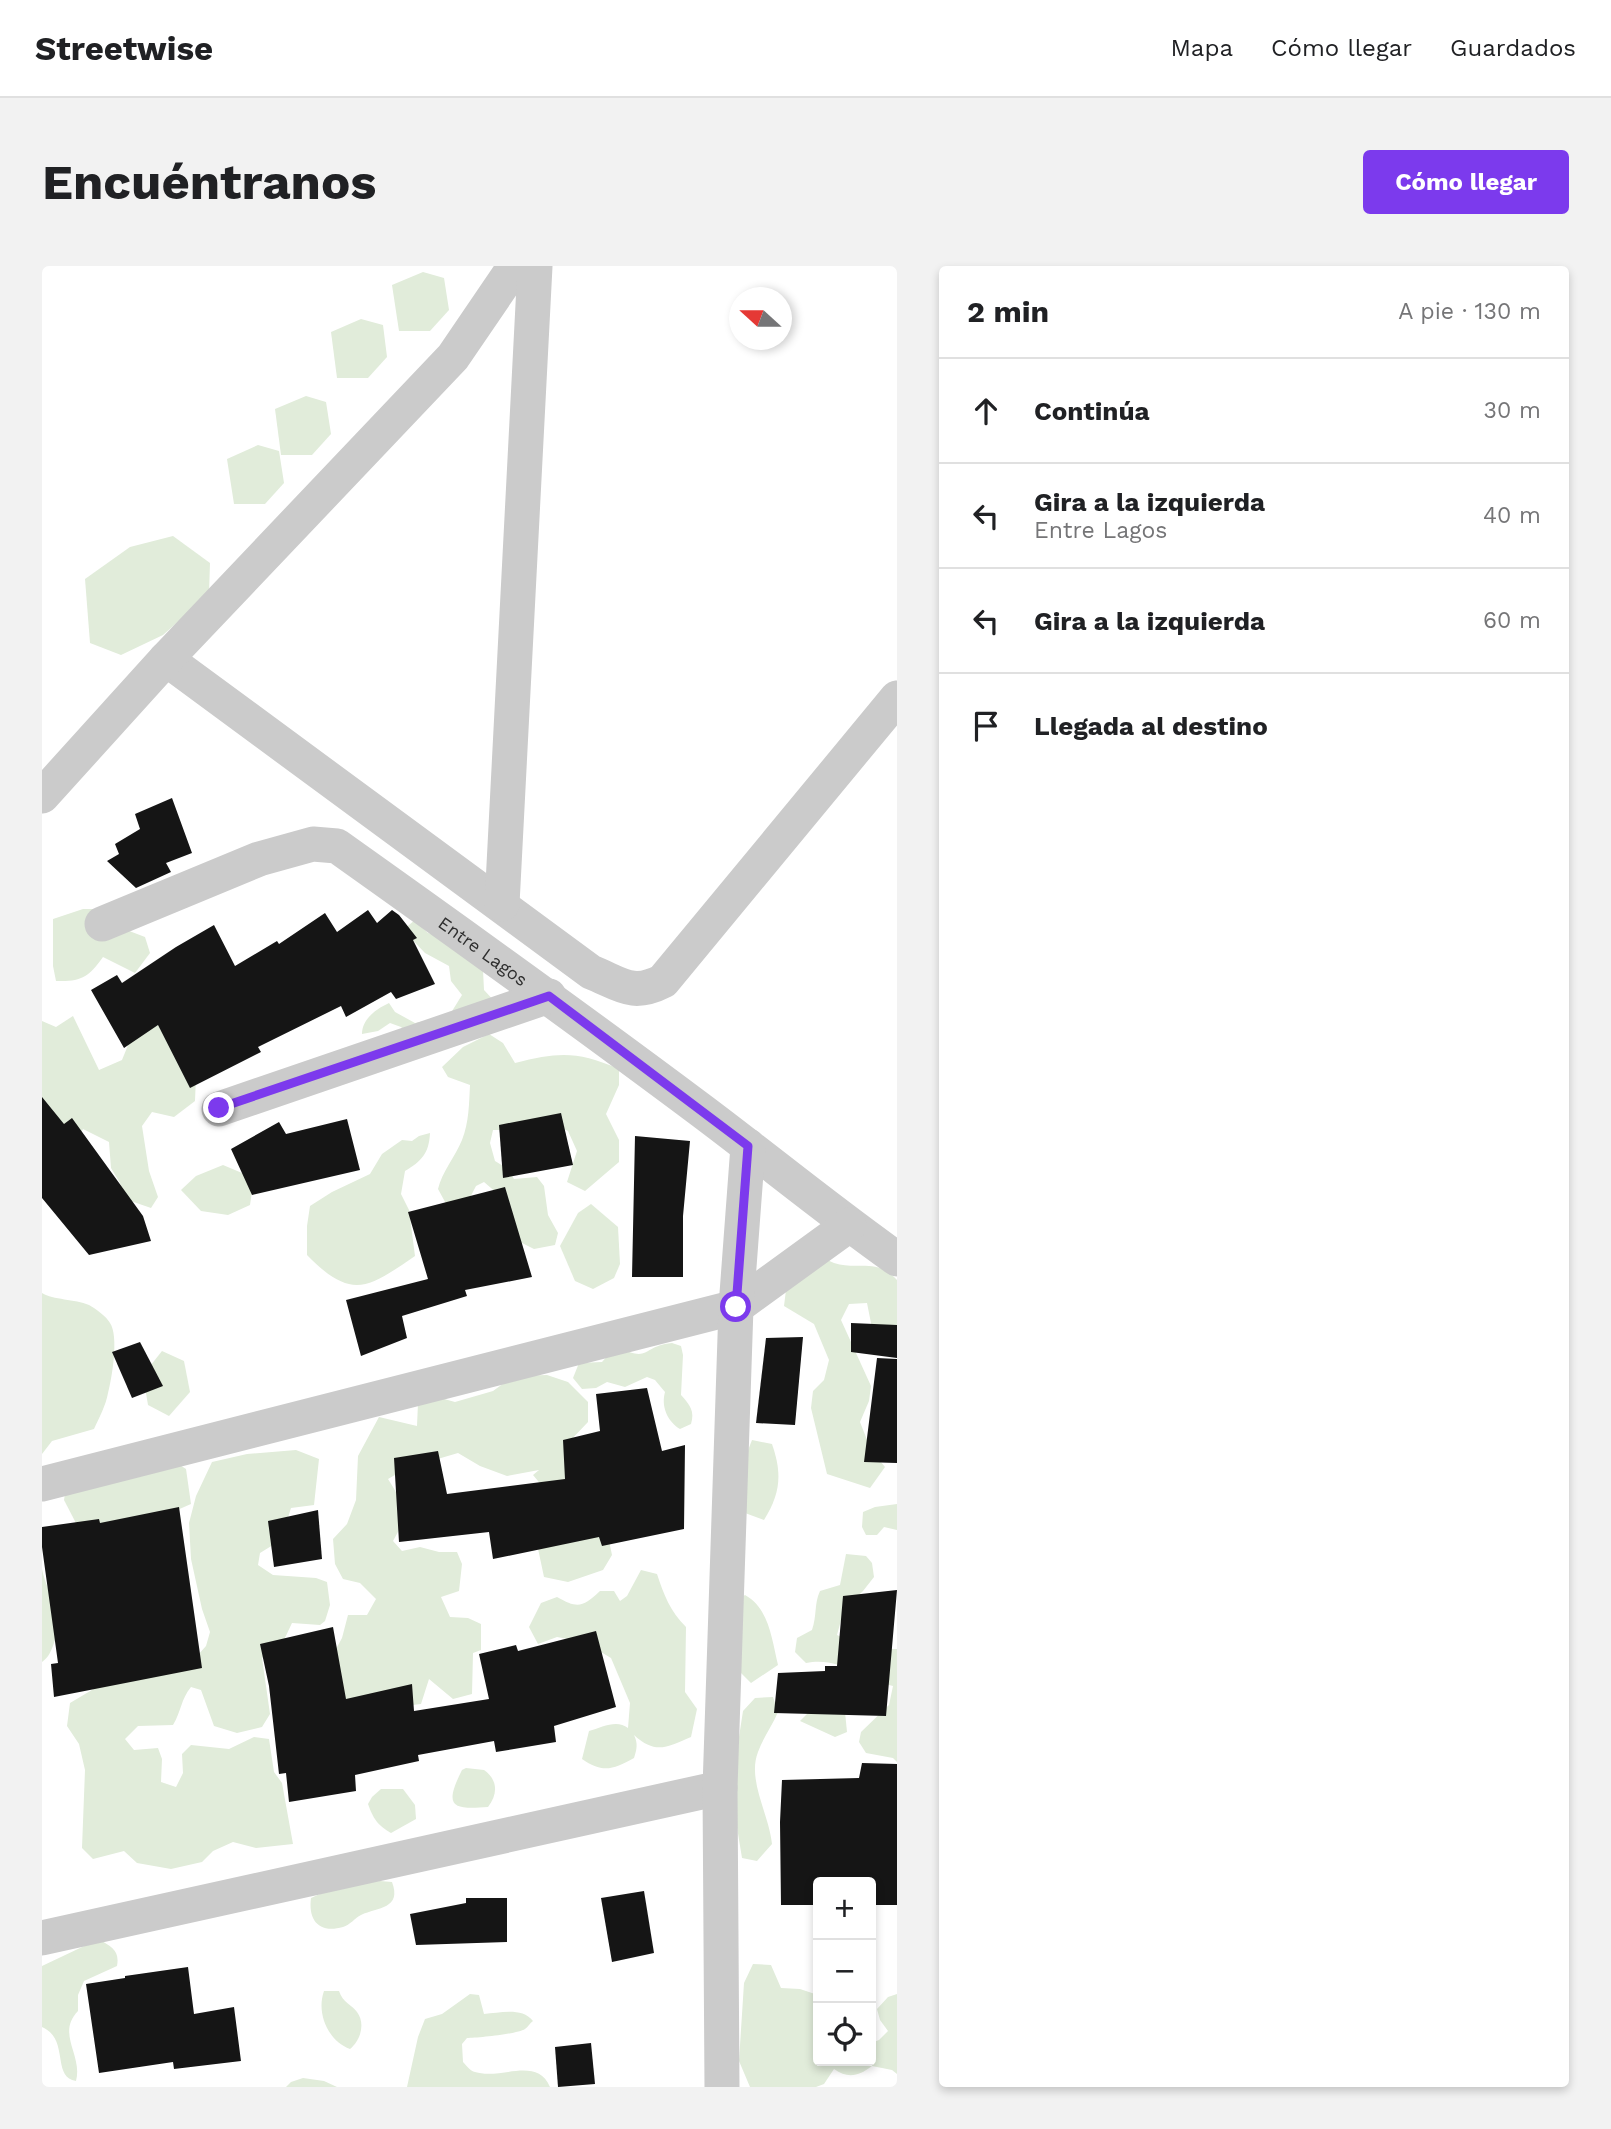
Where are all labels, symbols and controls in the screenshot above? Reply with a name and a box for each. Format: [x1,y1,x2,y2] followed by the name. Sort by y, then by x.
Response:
[35,29,213,68] text: Streetwise
[1171,34,1233,62] text: Mapa
[1271,34,1412,62] text: Cómo llegar
[1450,34,1576,62] text: Guardados
[1363,150,1569,214] button: Cómo llegar
[42,153,376,211] text: Encuéntranos
[729,287,792,350] north arrow
[967,294,1049,329] text: 2 min
[1398,298,1541,325] text: A pie · 130 m
[967,392,1005,430] icon: ahead
[1034,396,1150,426] text: Continúa
[1484,397,1541,424] text: 30 m
[1034,487,1265,517] text: Gira a la izquierda
[967,497,1005,535] icon: left
[1483,502,1541,529] text: 40 m
[1034,517,1167,544] text: Entre Lagos
[967,602,1005,640] icon: left
[1034,606,1265,636] text: Gira a la izquierda
[1483,607,1541,634] text: 60 m
[967,707,1005,745] icon: arrive
[1034,711,1268,741] text: Llegada al destino
[435,912,532,990] street label: Entre Lagos
[203,1092,234,1123] route end
[720,1291,751,1322] route start
[813,1877,876,2066] map controls
[813,1877,876,1940] button: +
[813,1940,876,2003] button: −
[813,2003,876,2066] button: locate

